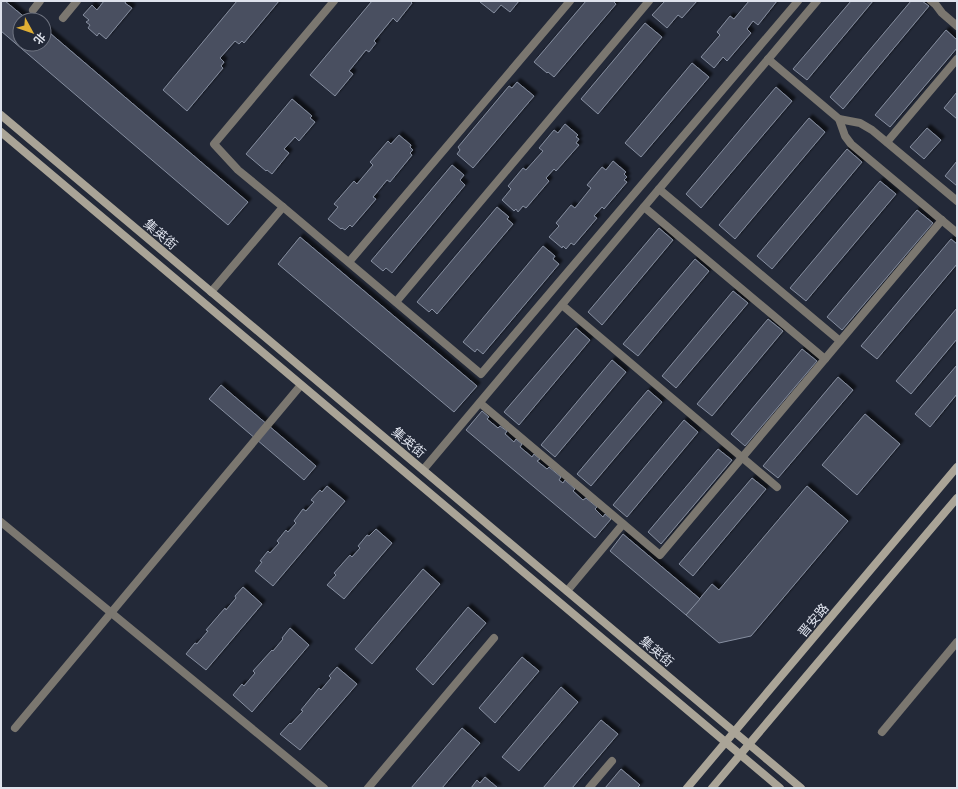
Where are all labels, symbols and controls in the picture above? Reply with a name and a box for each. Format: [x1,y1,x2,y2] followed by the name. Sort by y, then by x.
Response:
[12,12,52,52] north arrow
[32,30,49,47] text: 北
[141,215,181,253] street label: 集英街
[389,423,429,461] street label: 集英街
[794,600,832,640] street label: 晋安路
[637,632,677,670] street label: 集英街

